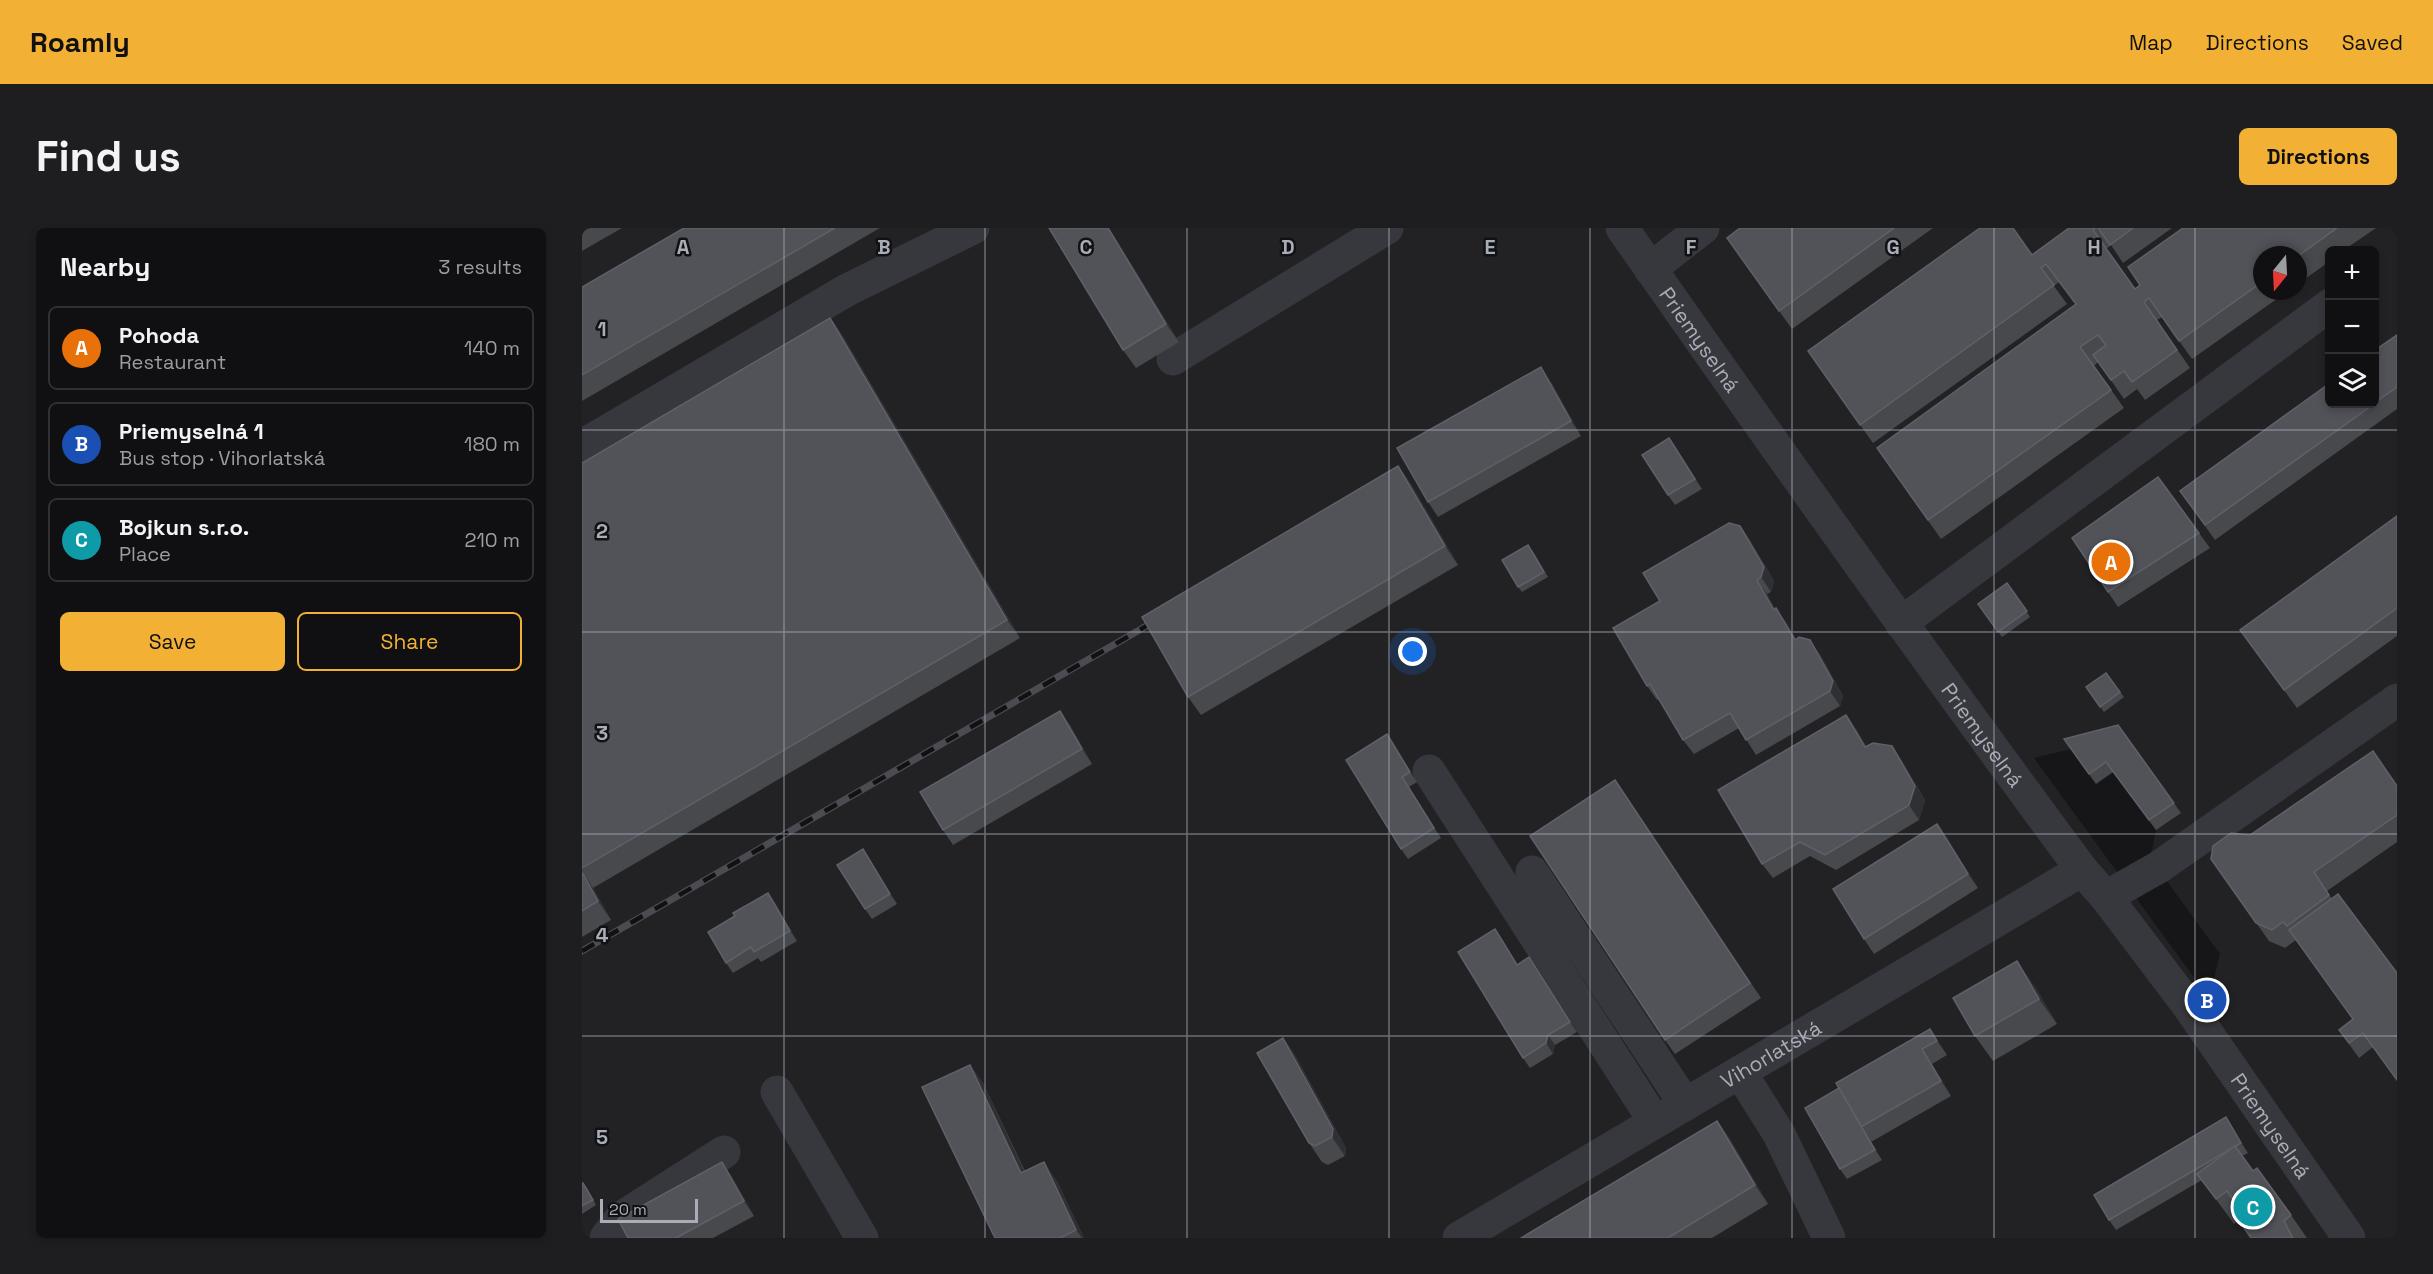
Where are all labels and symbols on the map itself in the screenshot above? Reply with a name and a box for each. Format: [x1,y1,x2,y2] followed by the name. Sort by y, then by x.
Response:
[677,234,690,260] text: A
[877,234,891,260] text: B
[1080,234,1093,260] text: C
[1281,234,1295,260] text: D
[1484,234,1496,260] text: E
[1686,234,1697,260] text: F
[1886,234,1900,260] text: G
[2087,234,2101,260] text: H
[2253,246,2307,300] north arrow
[1654,281,1746,397] street label: Priemyselná
[597,316,607,342] text: 1
[596,518,608,544] text: 2
[2092,540,2131,584] pin: A
[1398,637,1427,666] your location
[1936,677,2030,792] street label: Priemyselná
[596,720,608,746] text: 3
[596,922,609,948] text: 4
[2188,978,2226,1022] pin: B
[1715,1014,1826,1094] street label: Vihorlatská
[2225,1068,2317,1184] street label: Priemyselná
[596,1124,608,1150] text: 5
[2234,1184,2272,1230] pin: C
[600,1196,698,1224] scale bar

